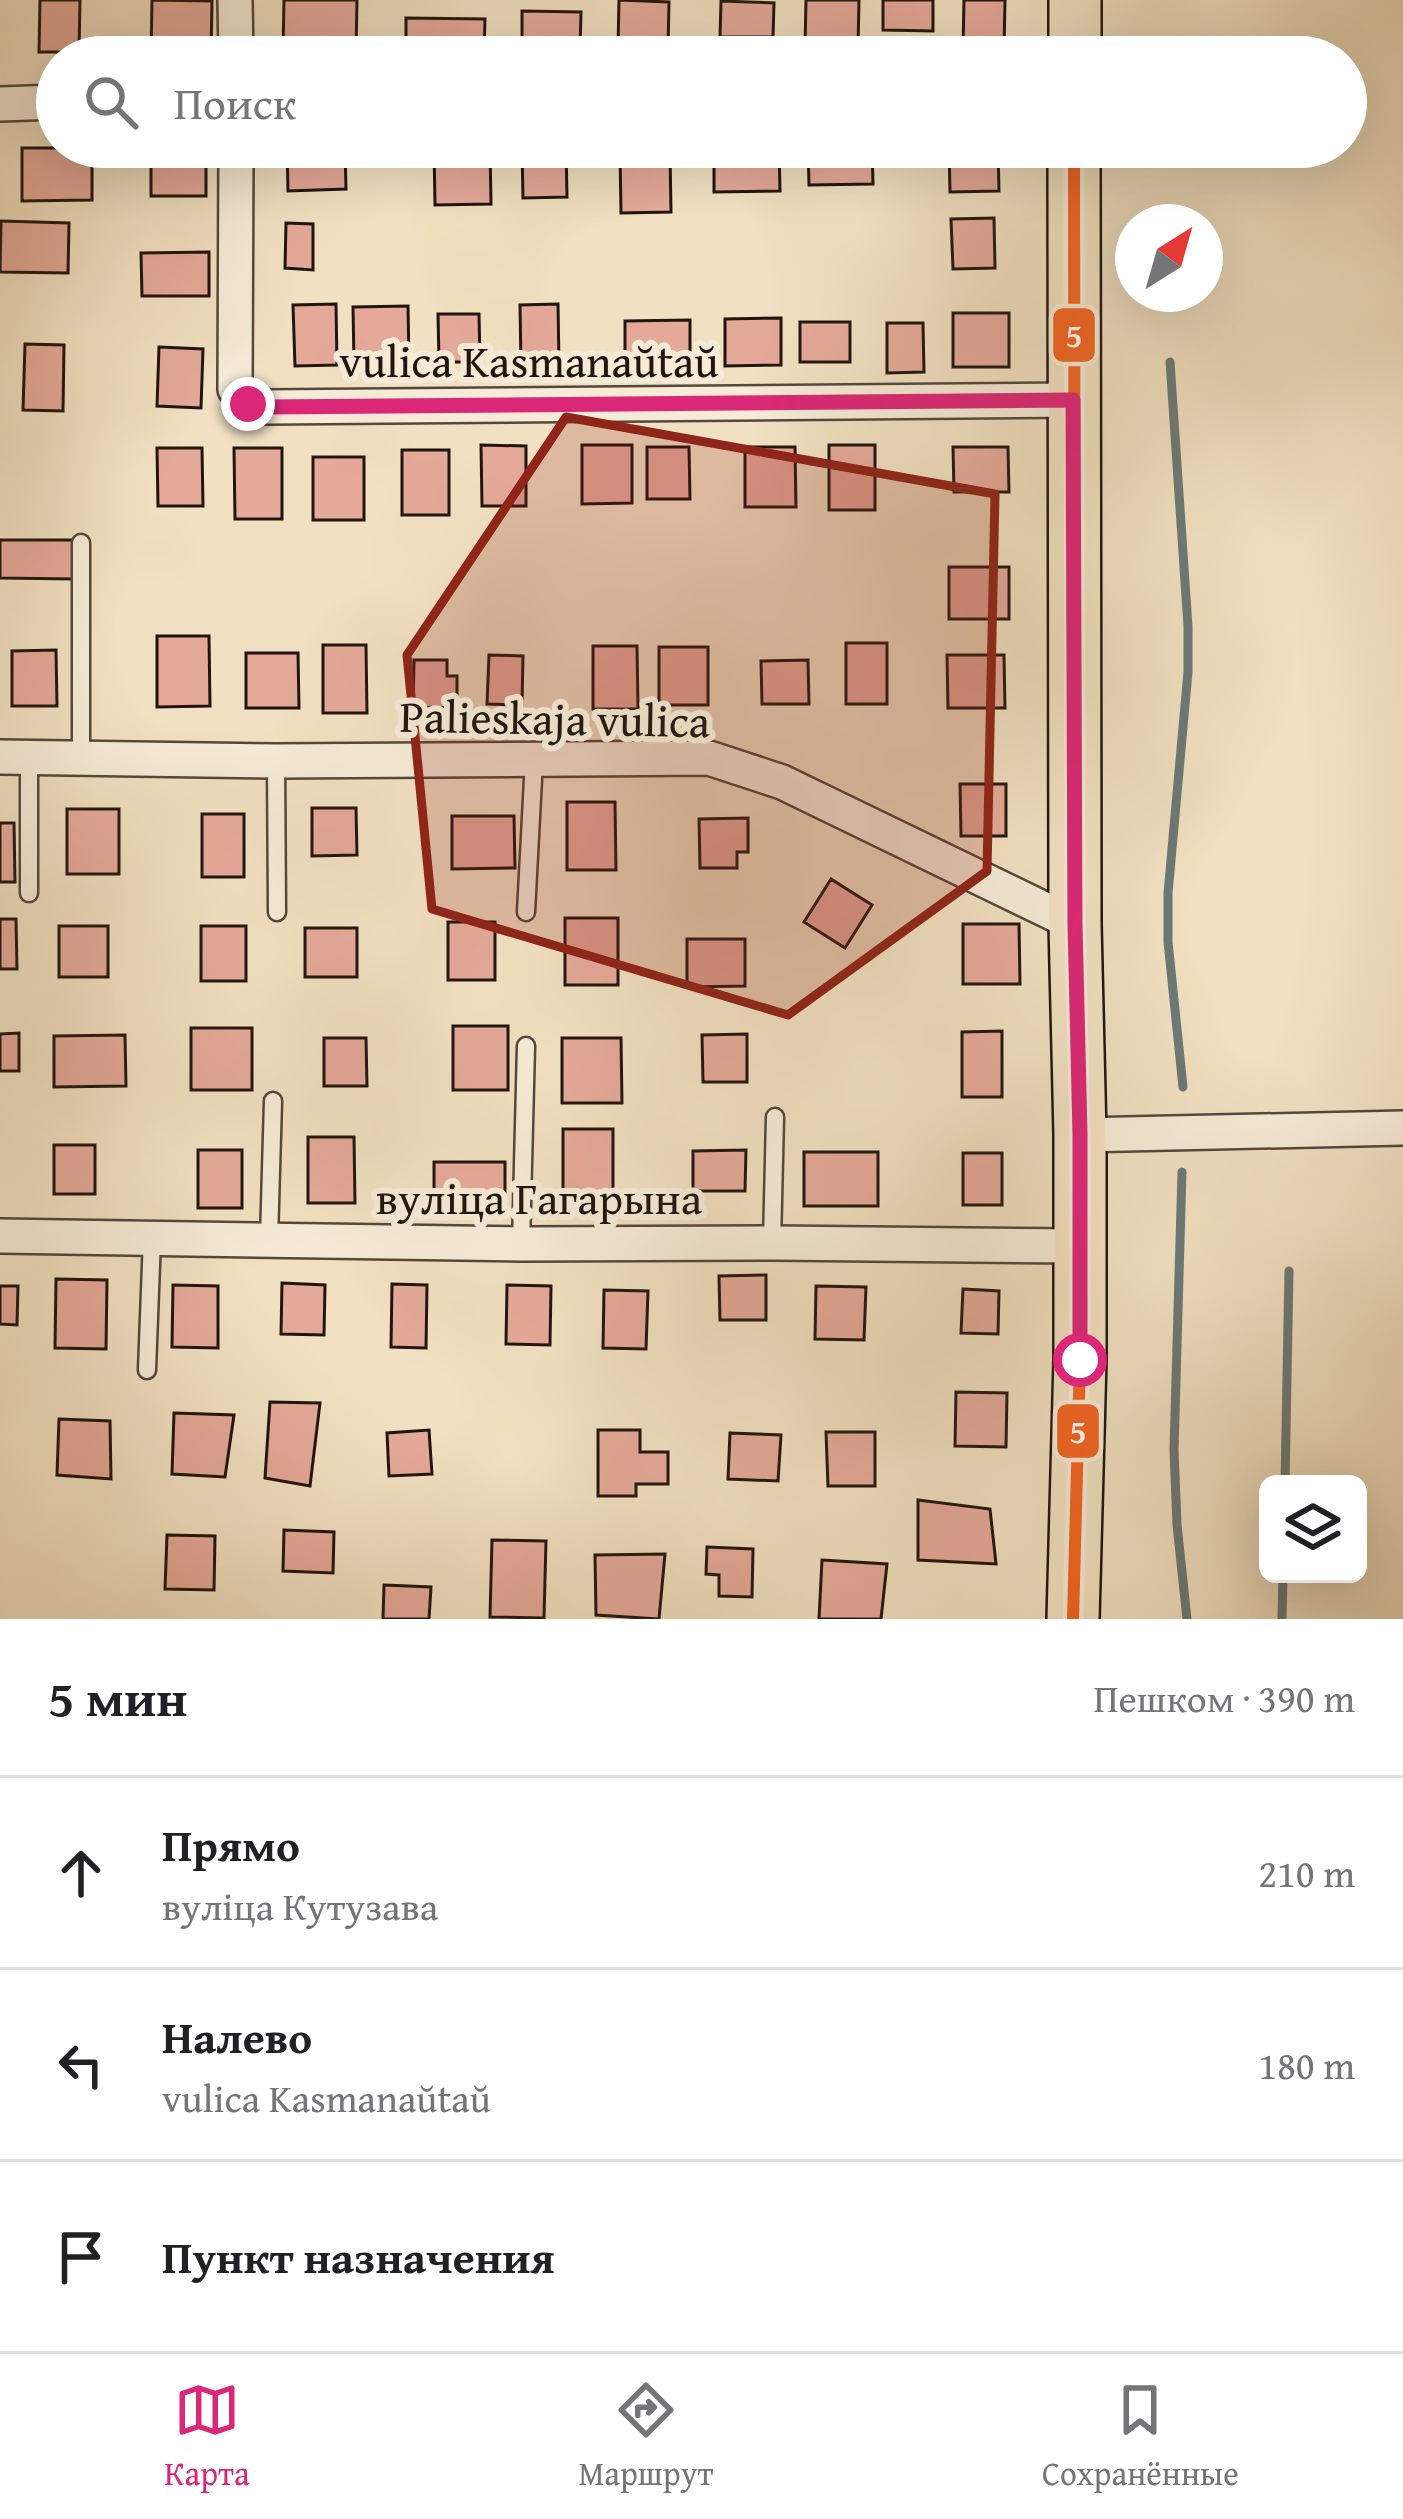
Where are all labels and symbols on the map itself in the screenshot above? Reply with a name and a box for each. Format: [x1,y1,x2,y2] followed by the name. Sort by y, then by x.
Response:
[1115,204,1223,312] north arrow
[1051,306,1097,364] line badge: 5
[1065,311,1083,359] text: 5
[339,328,719,393] street label: vulica Kasmanaŭtaŭ
[221,377,275,431] route end
[399,683,711,753] street label: Palieskaja vulica
[376,1165,703,1230] street label: вуліца Гагарына
[1053,1333,1107,1387] route start
[1055,1402,1101,1460] line badge: 5
[1069,1407,1087,1455] text: 5

